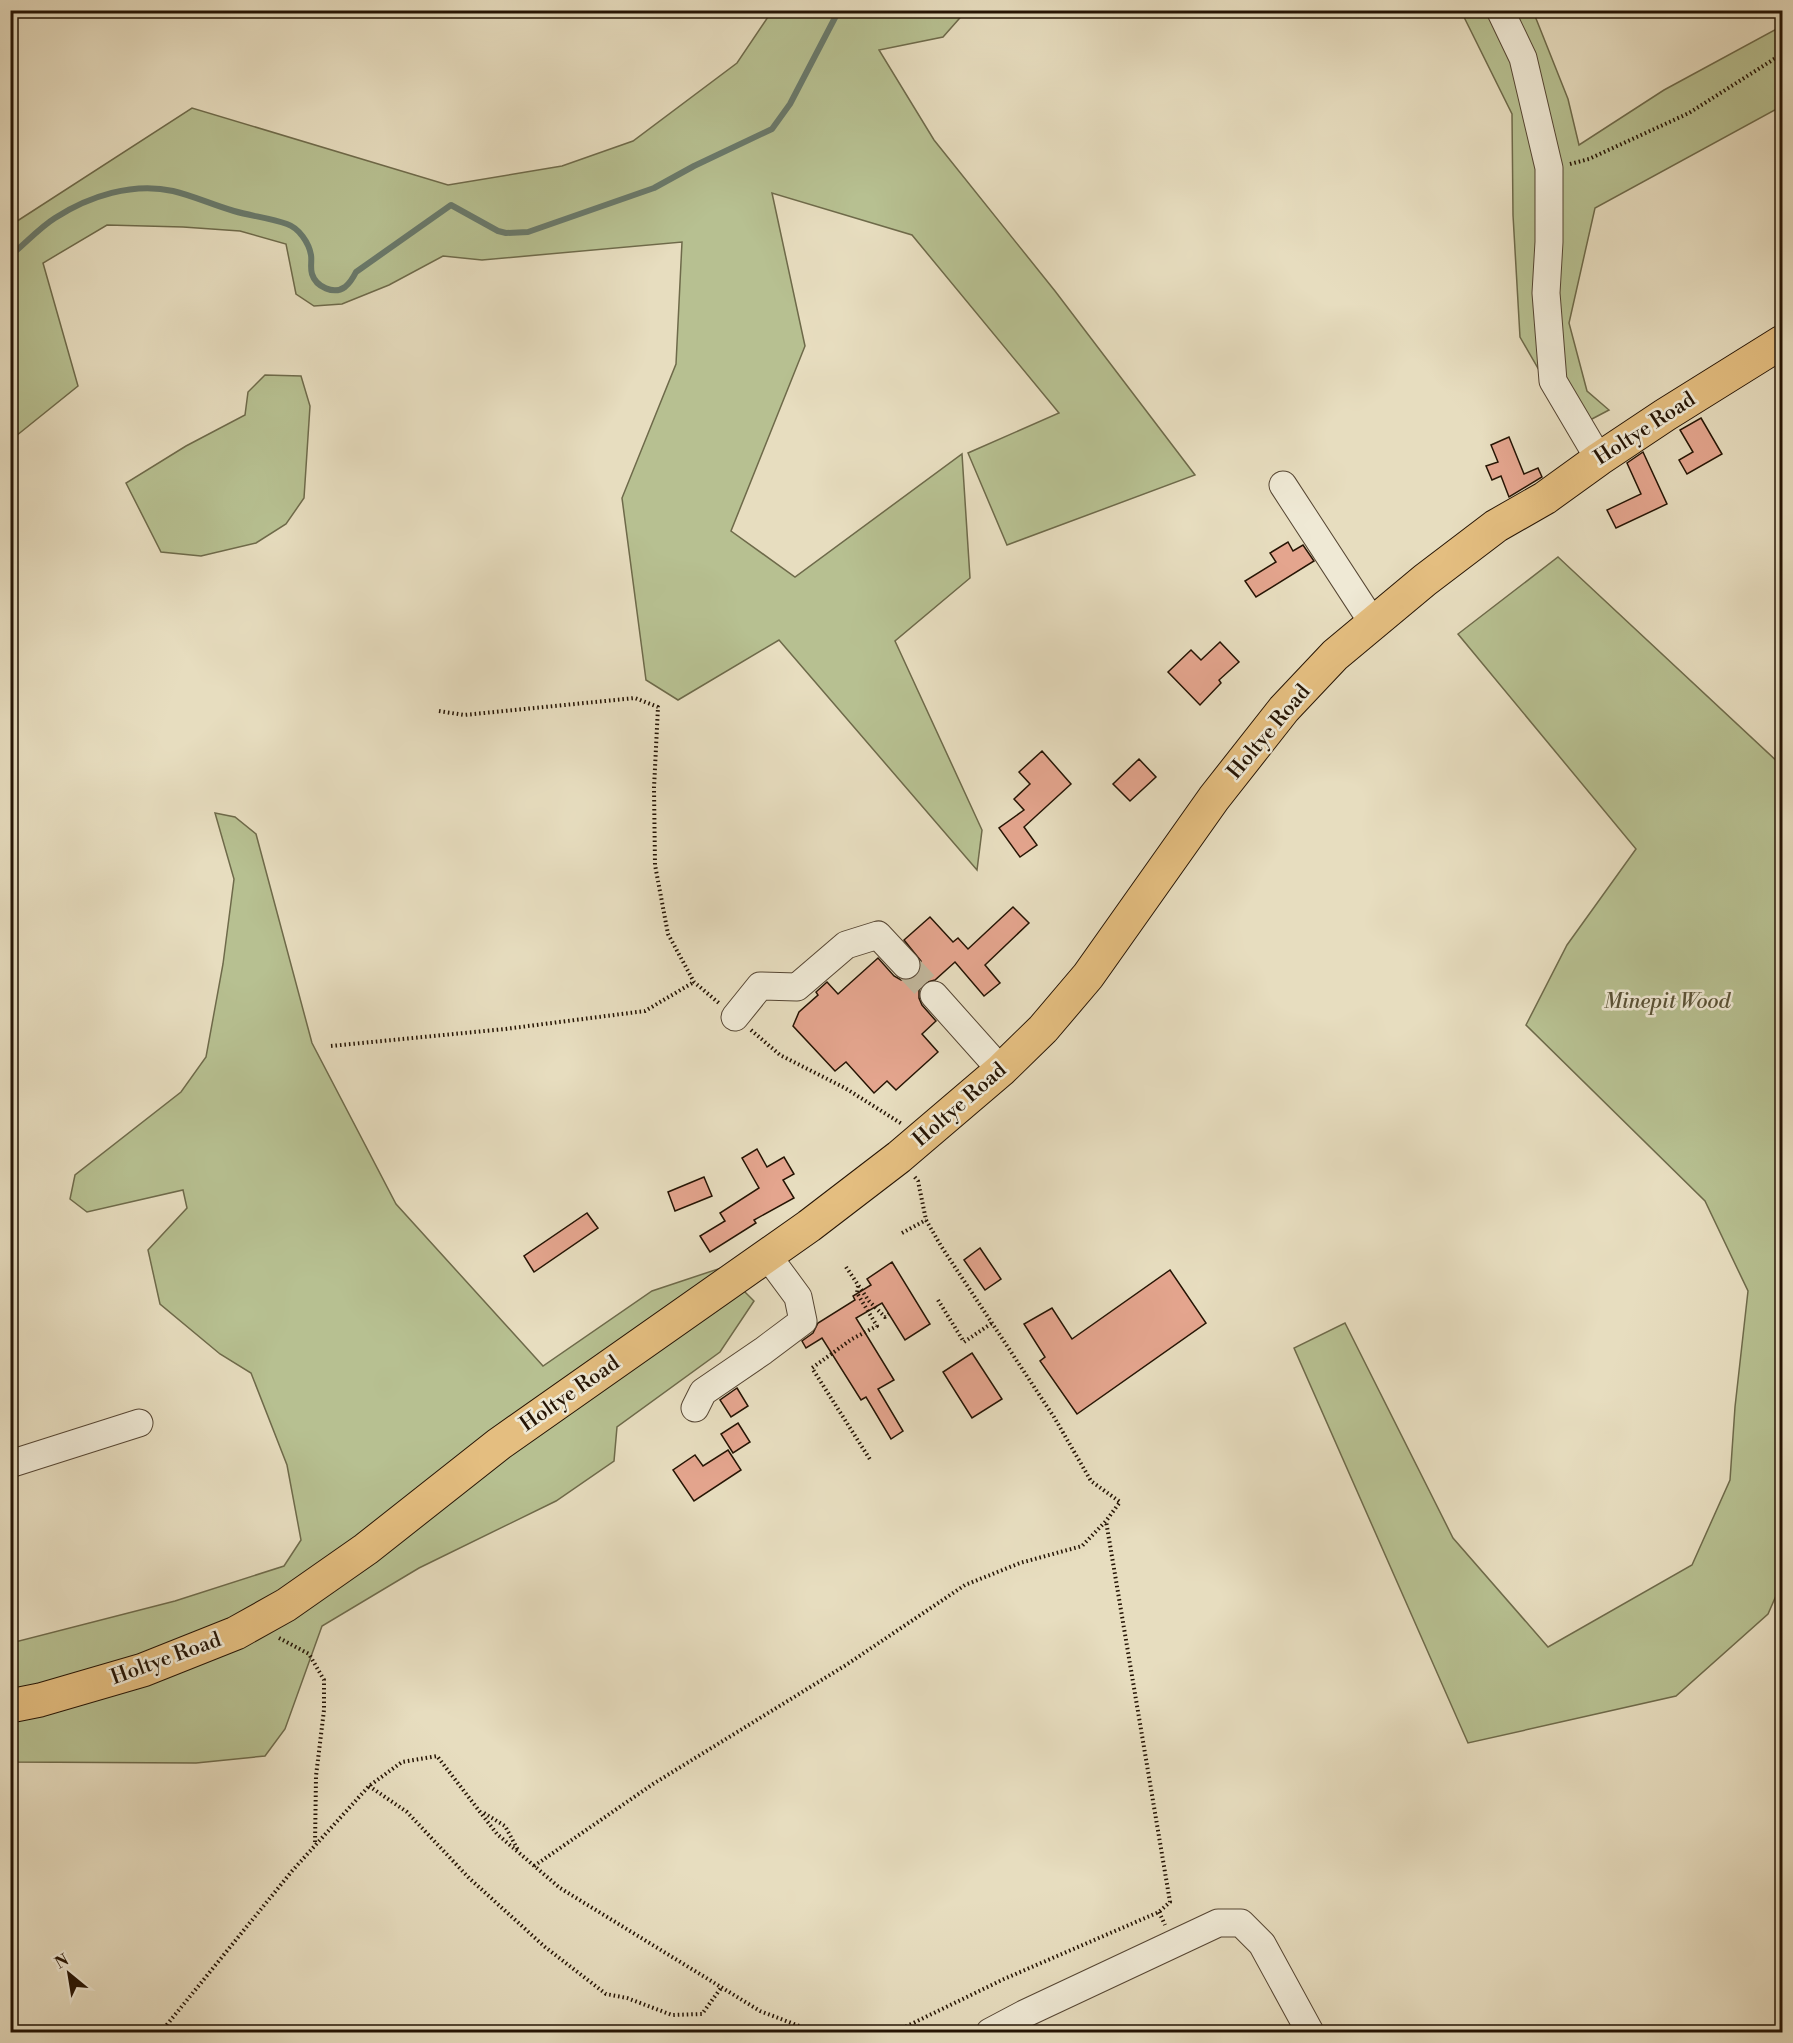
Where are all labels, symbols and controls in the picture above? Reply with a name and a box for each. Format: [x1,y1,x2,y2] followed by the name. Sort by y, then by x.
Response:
[1589,387,1701,471] street label: Holtye Road
[1222,679,1316,785] street label: Holtye Road
[1604,989,1732,1015] park label: Minepit Wood
[908,1057,1012,1153] street label: Holtye Road
[515,1350,625,1438] street label: Holtye Road
[107,1627,225,1691] street label: Holtye Road
[39,1944,99,2004] north arrow
[52,1950,73,1974] text: N

